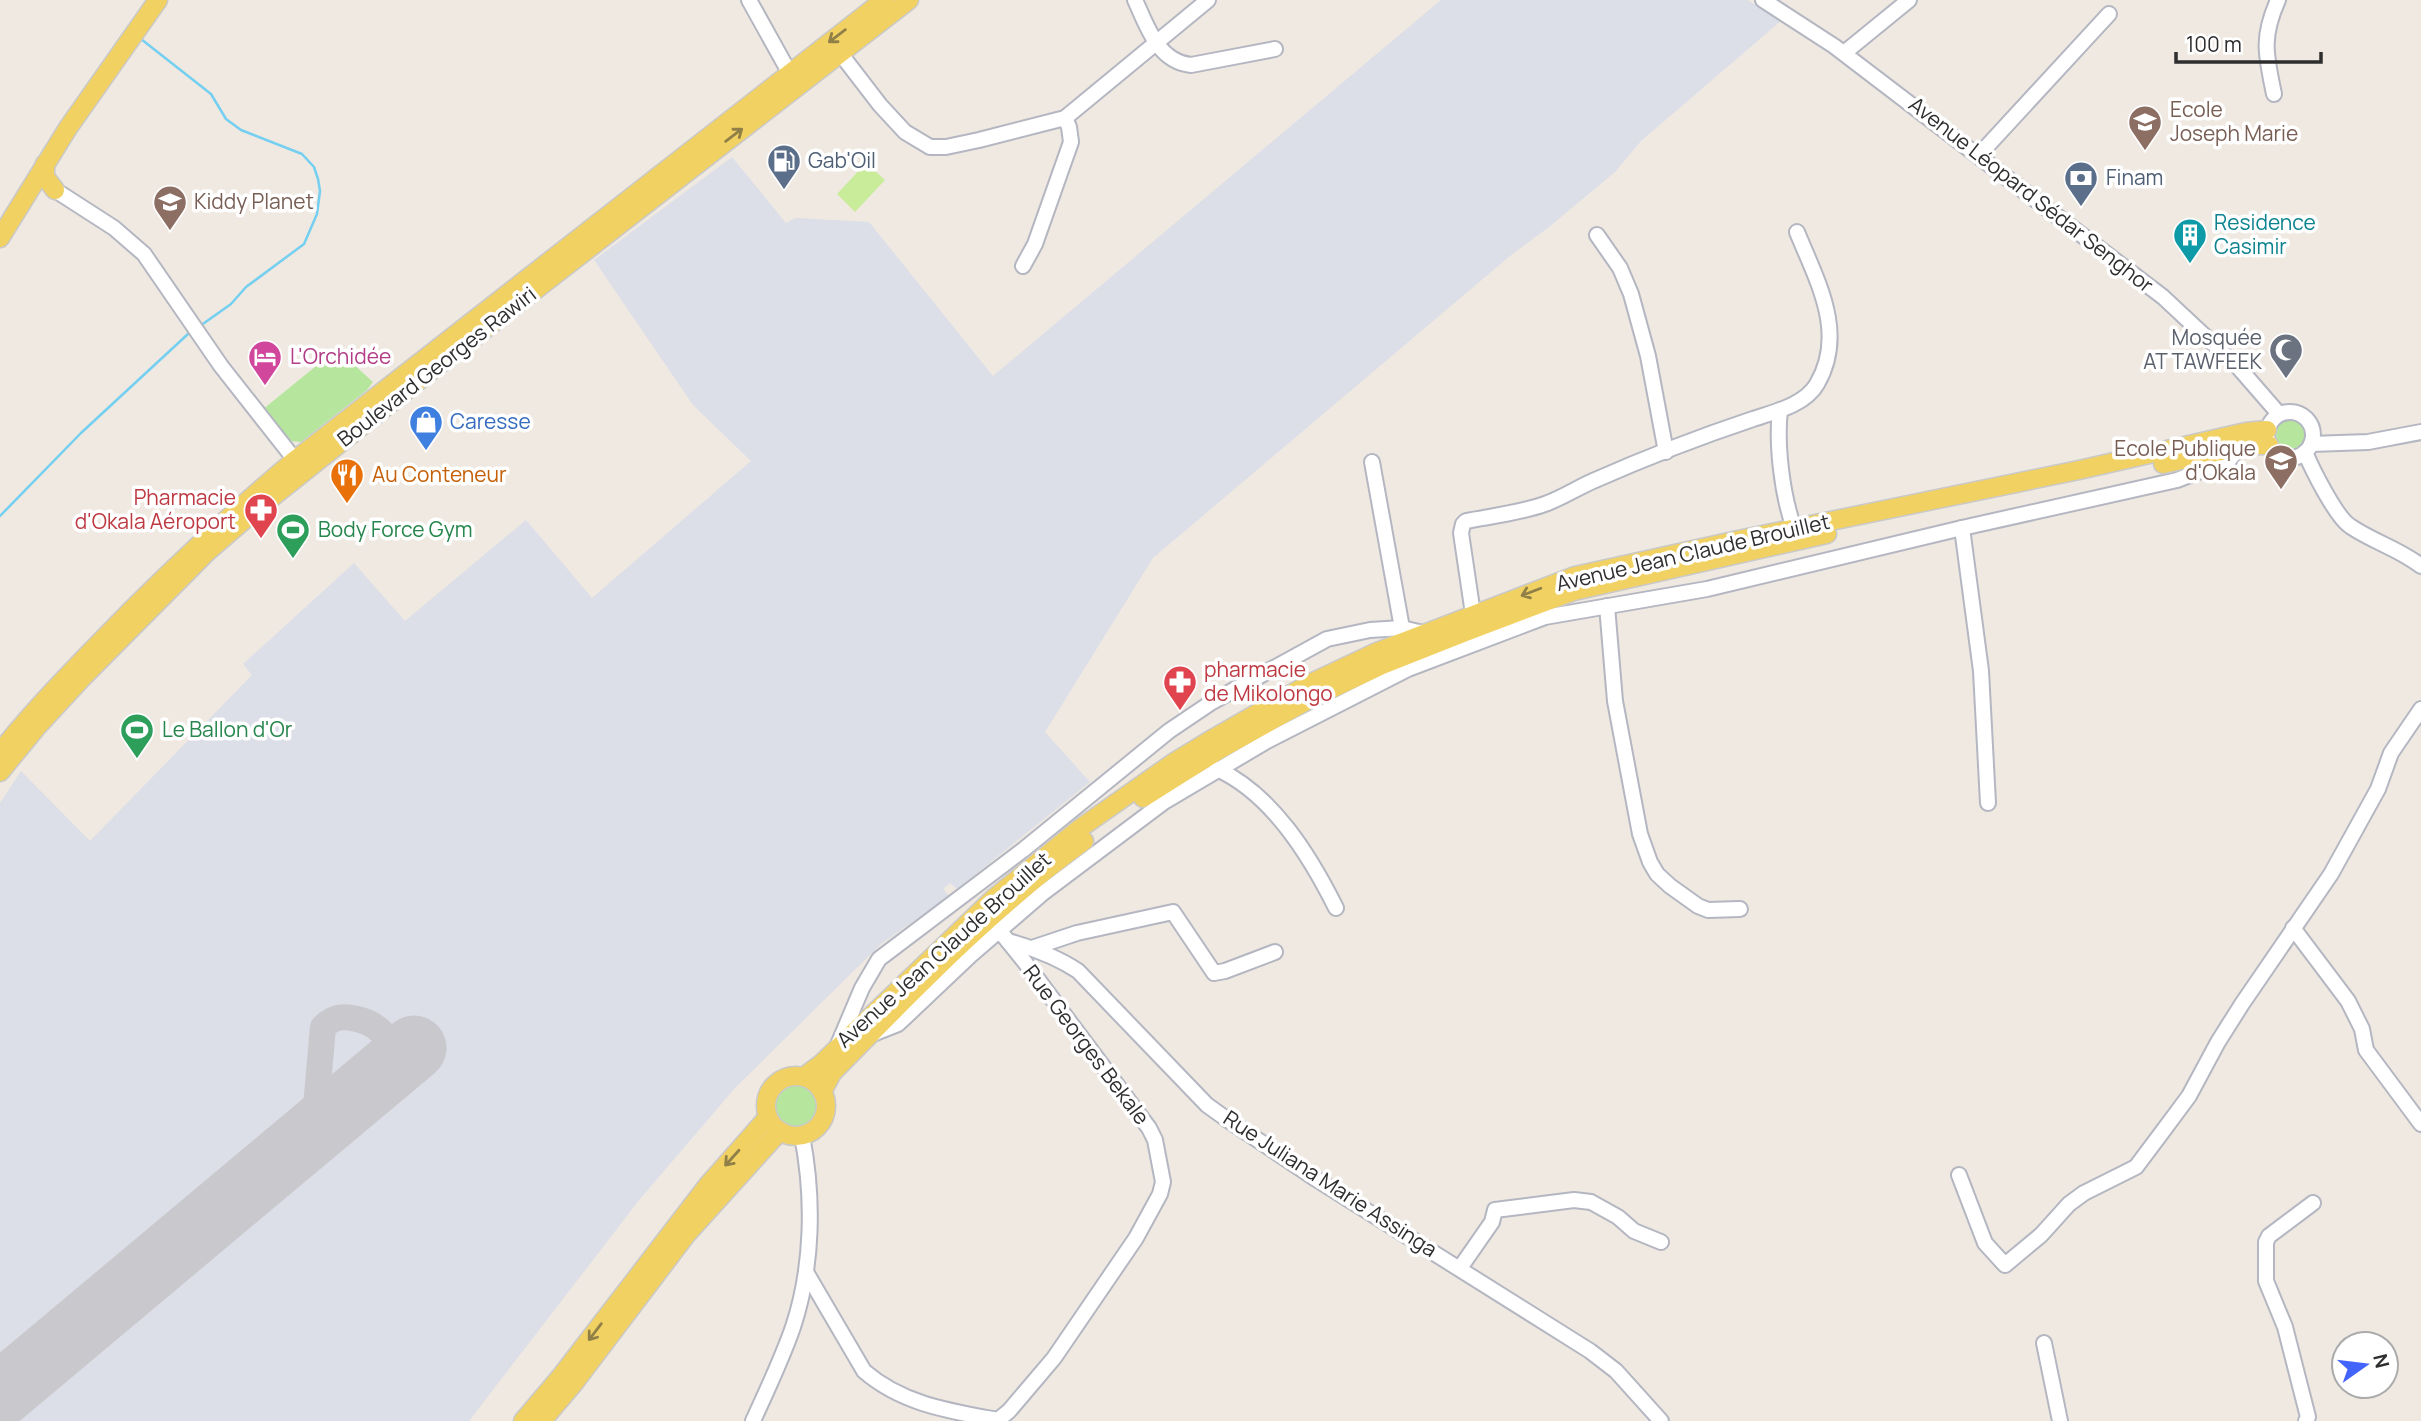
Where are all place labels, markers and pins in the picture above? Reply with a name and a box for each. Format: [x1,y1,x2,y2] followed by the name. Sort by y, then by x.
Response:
[2170,95,2298,147] place label: Ecole Joseph Marie
[2126,103,2164,152] school or university icon: Ecole Joseph Marie
[765,142,803,191] fuel station icon: Gab'Oil
[808,146,876,174] place label: Gab'Oil
[2062,159,2100,208] bank icon: Finam
[2106,163,2163,191] place label: Finam
[151,183,189,232] school or university icon: Kiddy Planet
[194,187,314,215] place label: Kiddy Planet
[2214,208,2316,260] place label: Residence Casimir
[2171,216,2209,265] building icon: Residence Casimir
[2143,323,2263,375] place label: Mosquée AT TAWFEEK
[2267,331,2305,380] mosque icon: Mosquée AT TAWFEEK
[246,338,284,387] hotel icon: L'Orchidée
[290,342,391,370] place label: L'Orchidée
[407,403,445,452] shop icon: Caresse
[450,407,531,435] place label: Caresse
[2114,434,2256,486] place label: Ecole Publique d'Okala
[2262,442,2300,491] school or university icon: Ecole Publique d'Okala
[328,456,366,505] restaurant icon: Au Conteneur
[372,460,507,488] place label: Au Conteneur
[75,483,236,535] place label: Pharmacie d'Okala Aéroport
[242,491,280,540] pharmacy icon: Pharmacie d'Okala Aéroport
[274,511,312,560] sports icon: Body Force Gym
[318,515,473,543] place label: Body Force Gym
[1204,655,1333,707] place label: pharmacie de Mikolongo
[1161,663,1199,712] pharmacy icon: pharmacie de Mikolongo
[118,711,156,760] sports icon: Le Ballon d'Or
[162,715,293,743] place label: Le Ballon d'Or

